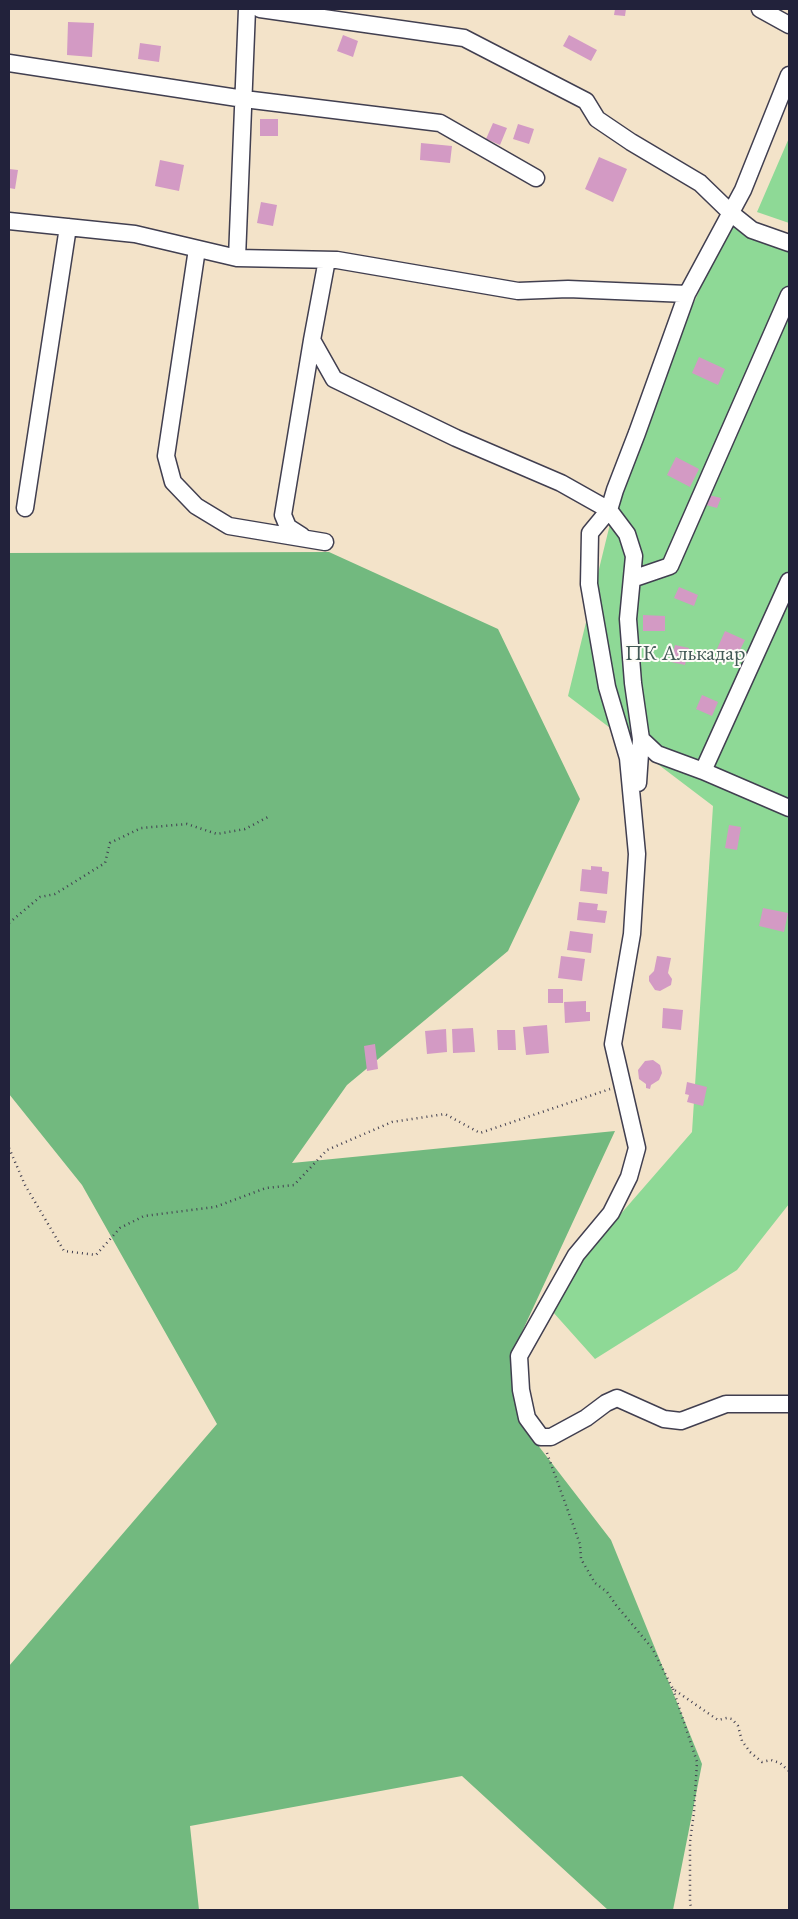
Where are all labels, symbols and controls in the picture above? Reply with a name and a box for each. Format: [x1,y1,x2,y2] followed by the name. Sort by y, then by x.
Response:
[625,641,745,667] park label: ПК Алькадар

